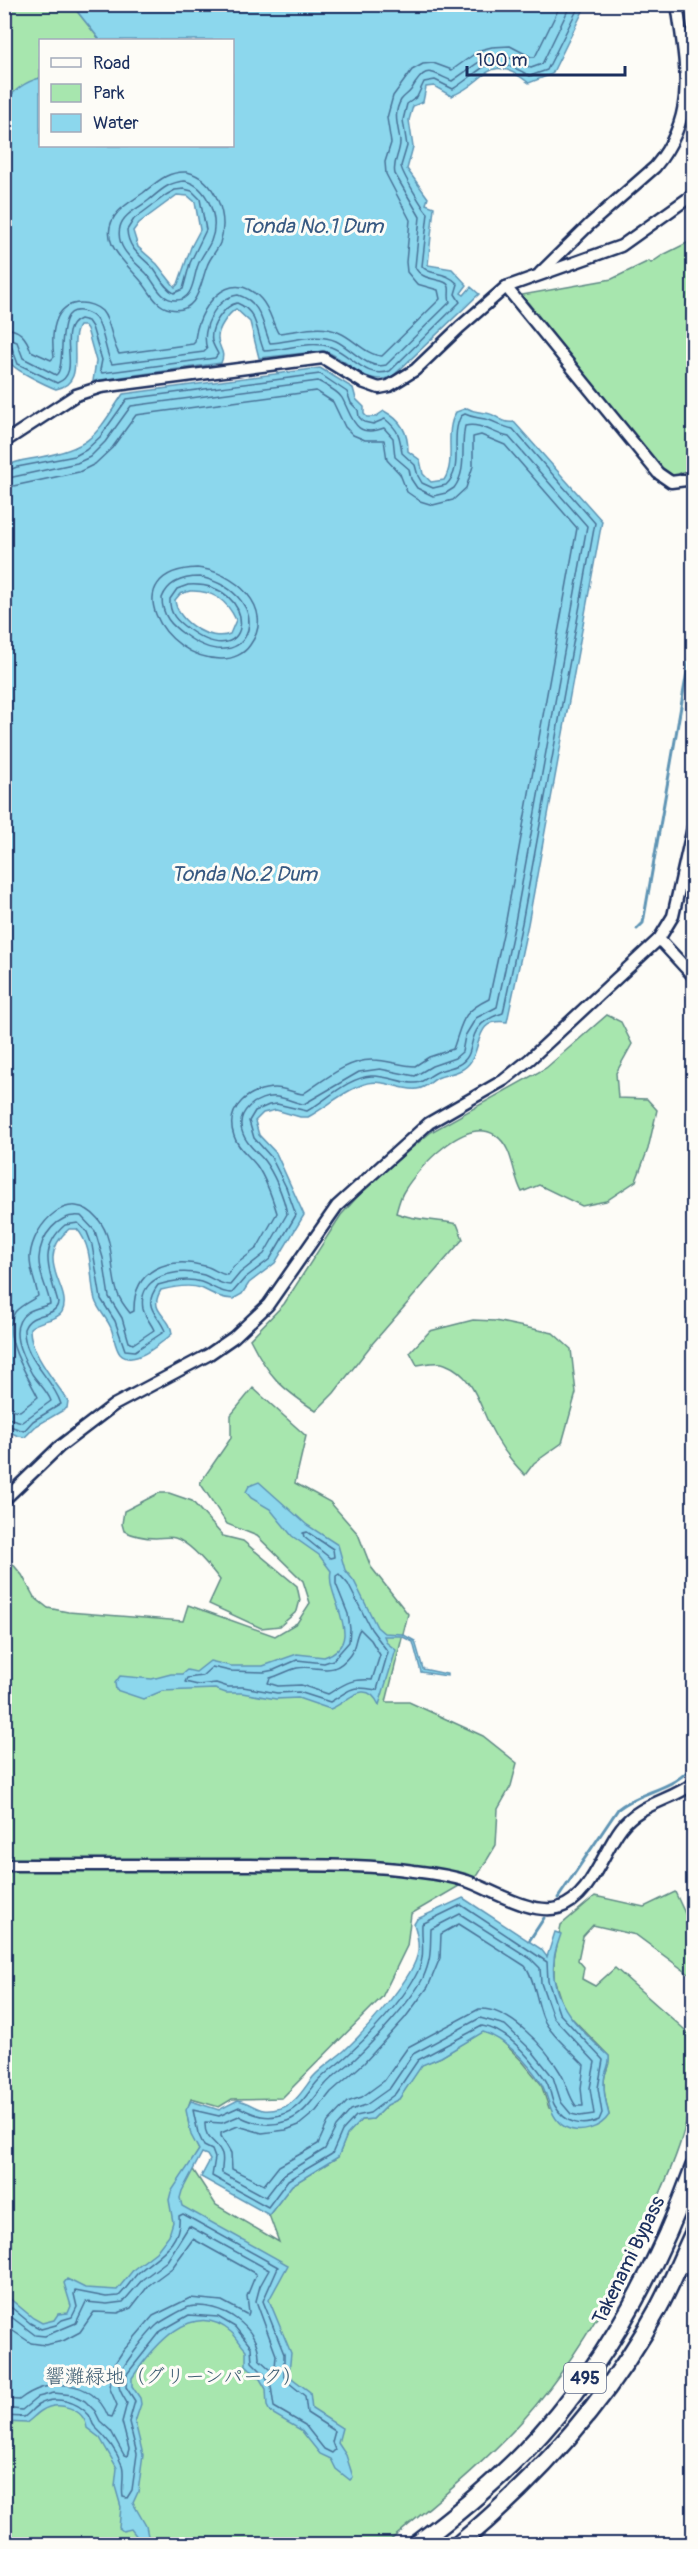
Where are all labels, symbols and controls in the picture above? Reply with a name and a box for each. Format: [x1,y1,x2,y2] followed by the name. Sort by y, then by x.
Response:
[39,39,234,147] legend
[467,39,624,77] scale bar
[476,49,528,72] text: 100 m
[93,52,130,75] text: Road
[93,82,125,105] text: Park
[93,112,139,135] text: Water
[241,213,385,240] water label: Tonda No.1 Dum
[171,861,318,888] water label: Tonda No.2 Dum
[587,2192,670,2329] street label: Takenami Bypass
[564,2363,606,2393] road number: 495
[45,2364,303,2389] park label: 響灘緑地（グリーンパーク）

